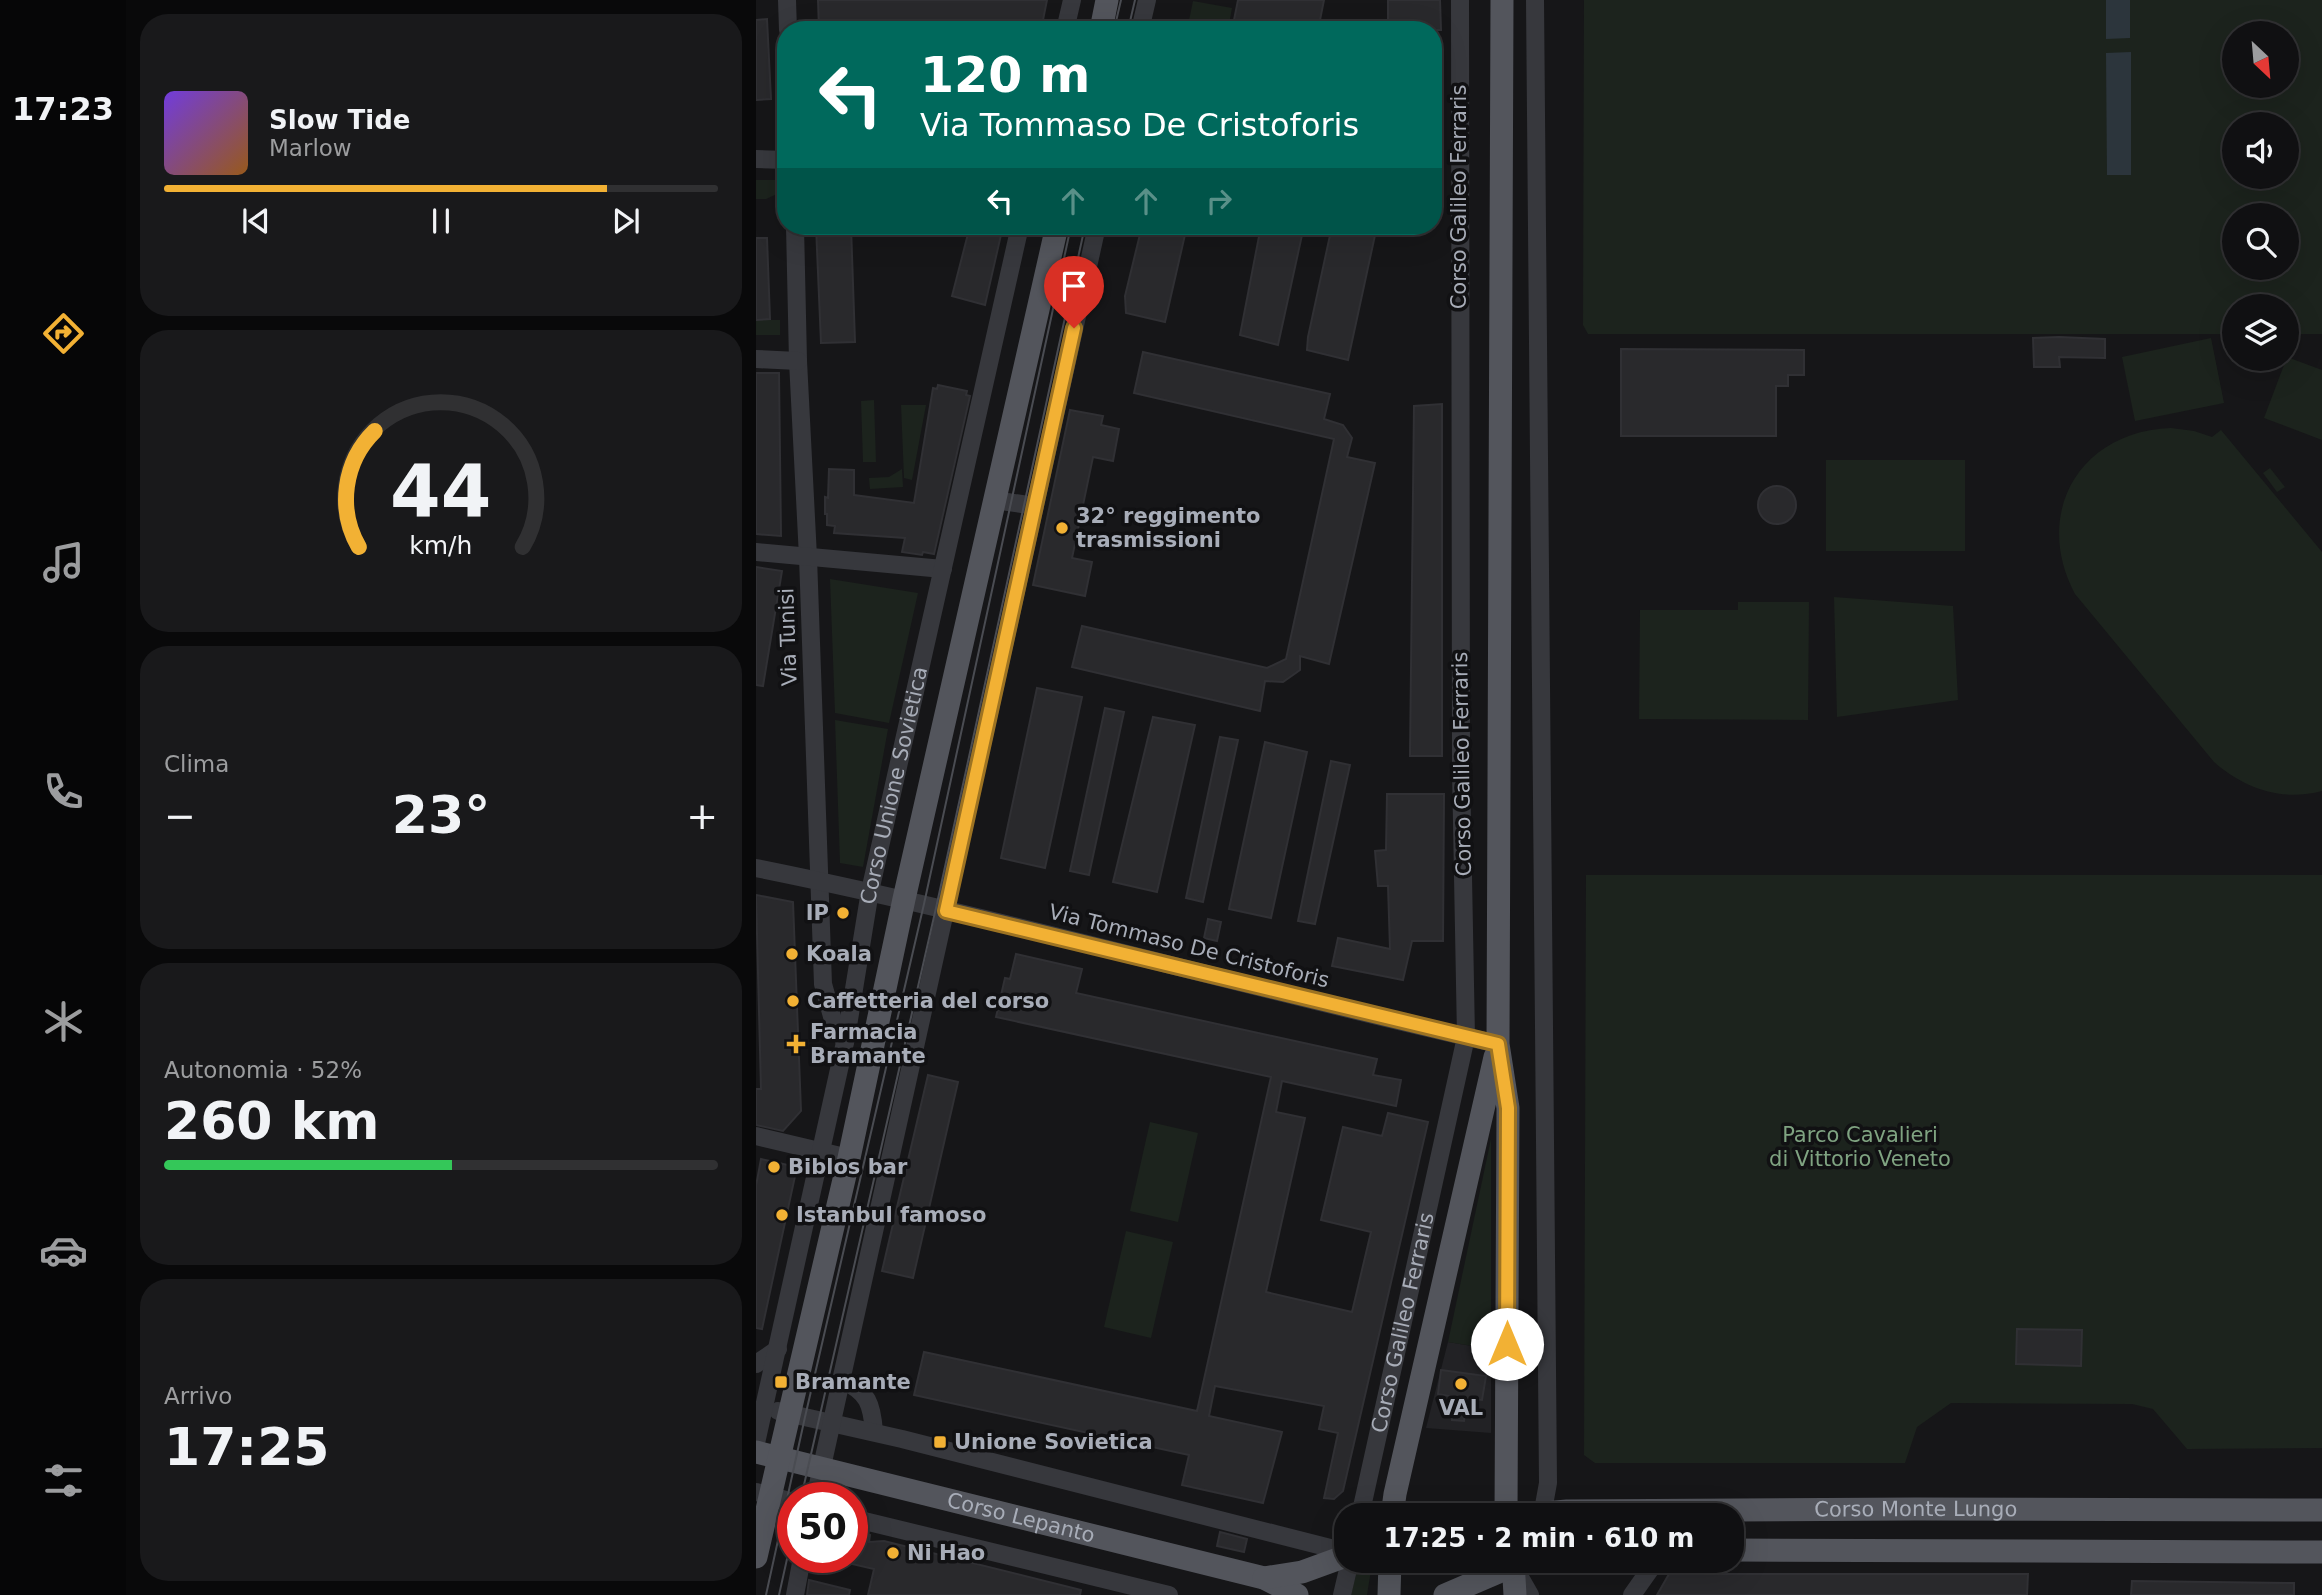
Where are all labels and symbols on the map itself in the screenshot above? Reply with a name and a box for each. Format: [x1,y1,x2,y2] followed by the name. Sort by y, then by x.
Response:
[2222,21,2300,98] north arrow
[1447,85,1471,309] street label: Corso Galileo Ferraris
[1044,256,1104,328] pin
[1076,504,1260,552] place label: 32° reggimento trasmissioni
[1054,520,1070,536] marker: 32° reggimento trasmissioni
[774,588,802,686] street label: Via Tunisi
[1448,651,1476,877] street label: Corso Galileo Ferraris
[856,664,932,906] street label: Corso Unione Sovietica
[1046,899,1332,993] street label: Via Tommaso De Cristoforis
[806,901,829,925] place label: IP
[835,905,851,921] marker: IP
[806,942,872,966] place label: Koala
[784,946,800,962] marker: Koala
[807,989,1049,1013] place label: Caffetteria del corso
[785,993,801,1009] marker: Caffetteria del corso
[810,1020,926,1068] place label: Farmacia Bramante
[788,1036,804,1052] marker: Farmacia Bramante
[1769,1123,1951,1171] park label: Parco Cavalieri di Vittorio Veneto
[788,1155,908,1179] place label: Biblos bar
[766,1159,782,1175] marker: Biblos bar
[796,1203,987,1227] place label: Istanbul famoso
[774,1207,790,1223] marker: Istanbul famoso
[1367,1210,1439,1435] street label: Corso Galileo Ferraris
[1470,1307,1544,1381] position arrow
[795,1370,911,1394] place label: Bramante
[773,1374,789,1390] marker: Bramante
[1453,1376,1469,1392] marker: VAL
[1439,1396,1483,1420] place label: VAL
[954,1430,1153,1454] place label: Unione Sovietica
[932,1434,948,1450] marker: Unione Sovietica
[777,1482,868,1573] speed limit sign: 50
[945,1488,1097,1548] street label: Corso Lepanto
[1814,1497,2017,1522] street label: Corso Monte Lungo
[907,1541,985,1565] place label: Ni Hao
[885,1545,901,1561] marker: Ni Hao

